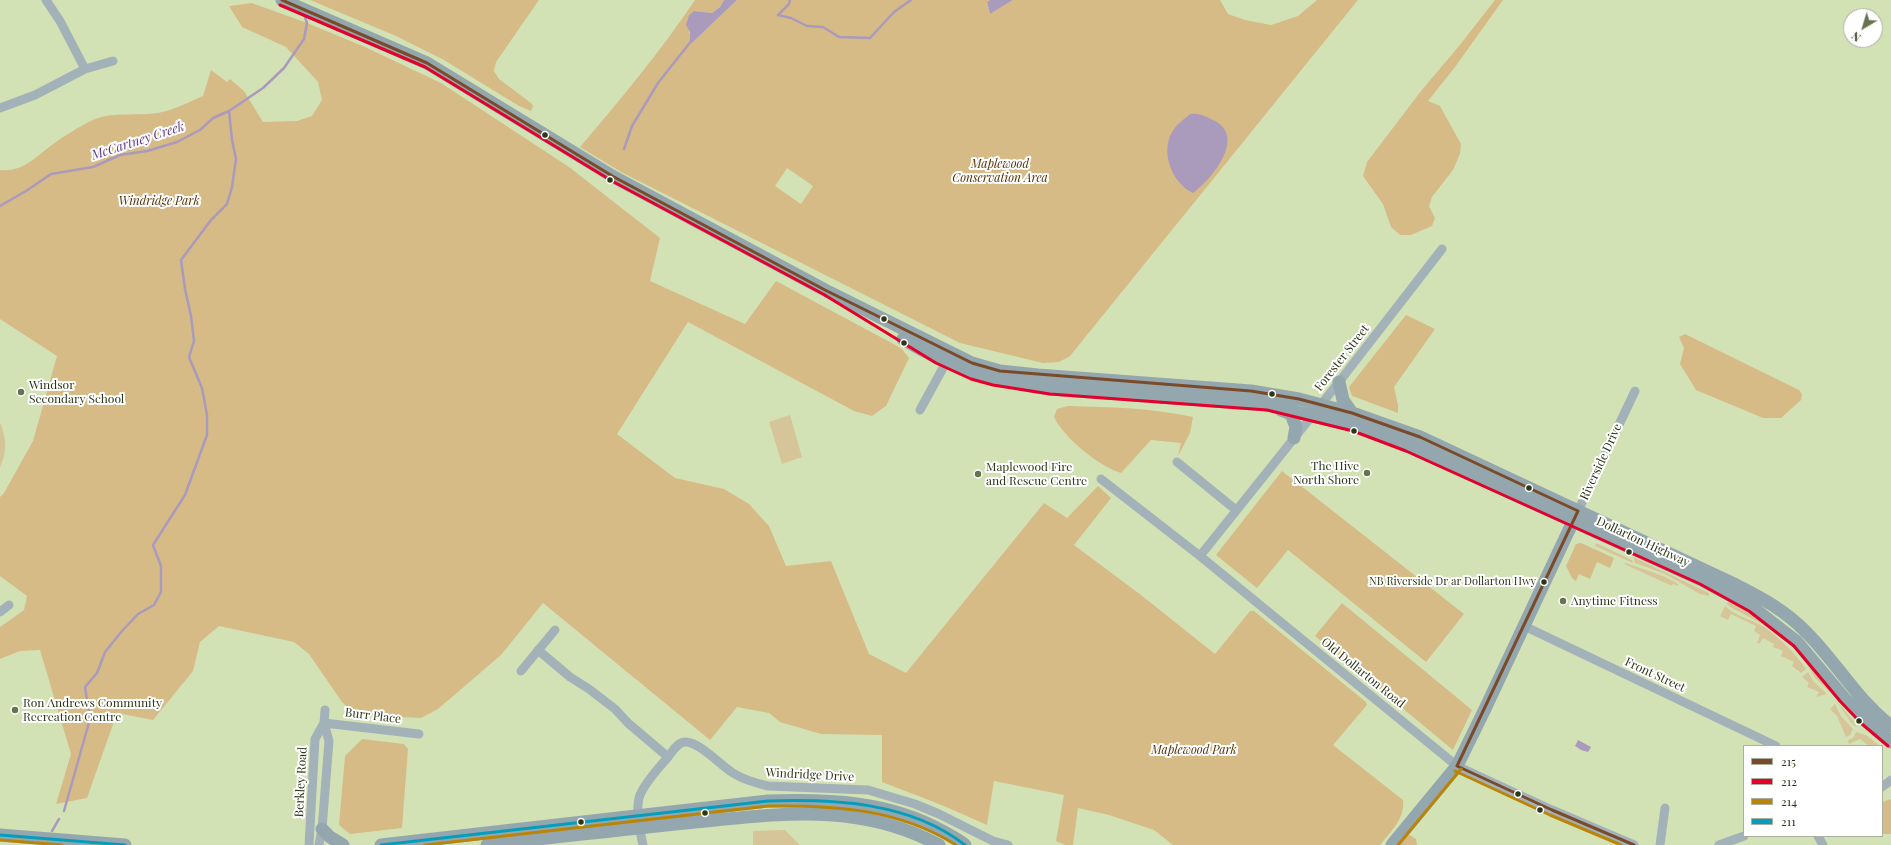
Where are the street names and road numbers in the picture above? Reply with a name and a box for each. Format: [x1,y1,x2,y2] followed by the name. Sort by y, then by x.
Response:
[1312,322,1372,394] street label: Forester Street
[1577,421,1625,503] street label: Riverside Drive
[1594,514,1692,570] street label: Dollarton Highway
[1318,635,1408,711] street label: Old Dollarton Road
[1622,655,1688,695] street label: Front Street
[344,705,402,727] street label: Burr Place
[292,746,310,818] street label: Berkley Road
[765,765,855,785] street label: Windridge Drive

